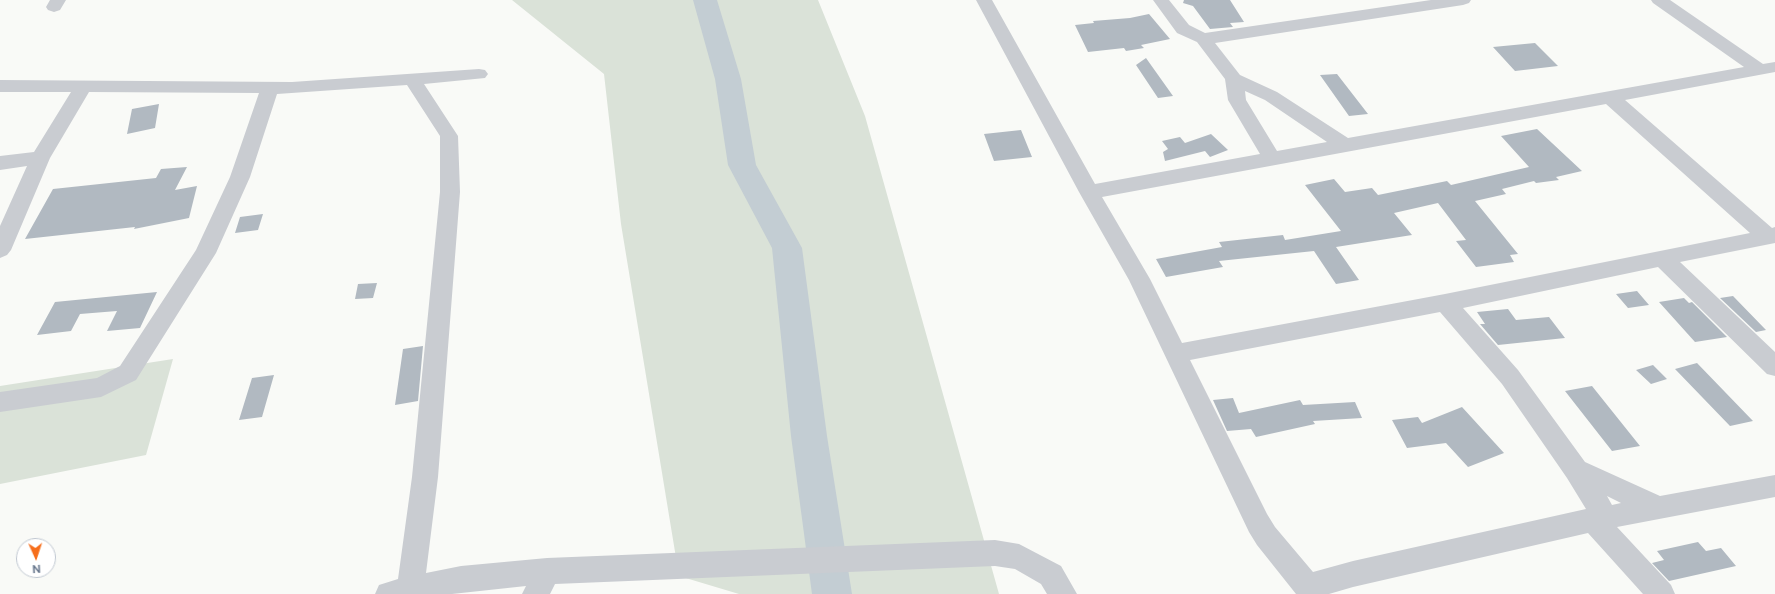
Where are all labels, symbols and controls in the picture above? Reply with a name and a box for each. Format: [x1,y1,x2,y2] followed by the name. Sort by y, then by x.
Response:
[16,538,56,578] north arrow
[32,563,41,575] text: N

